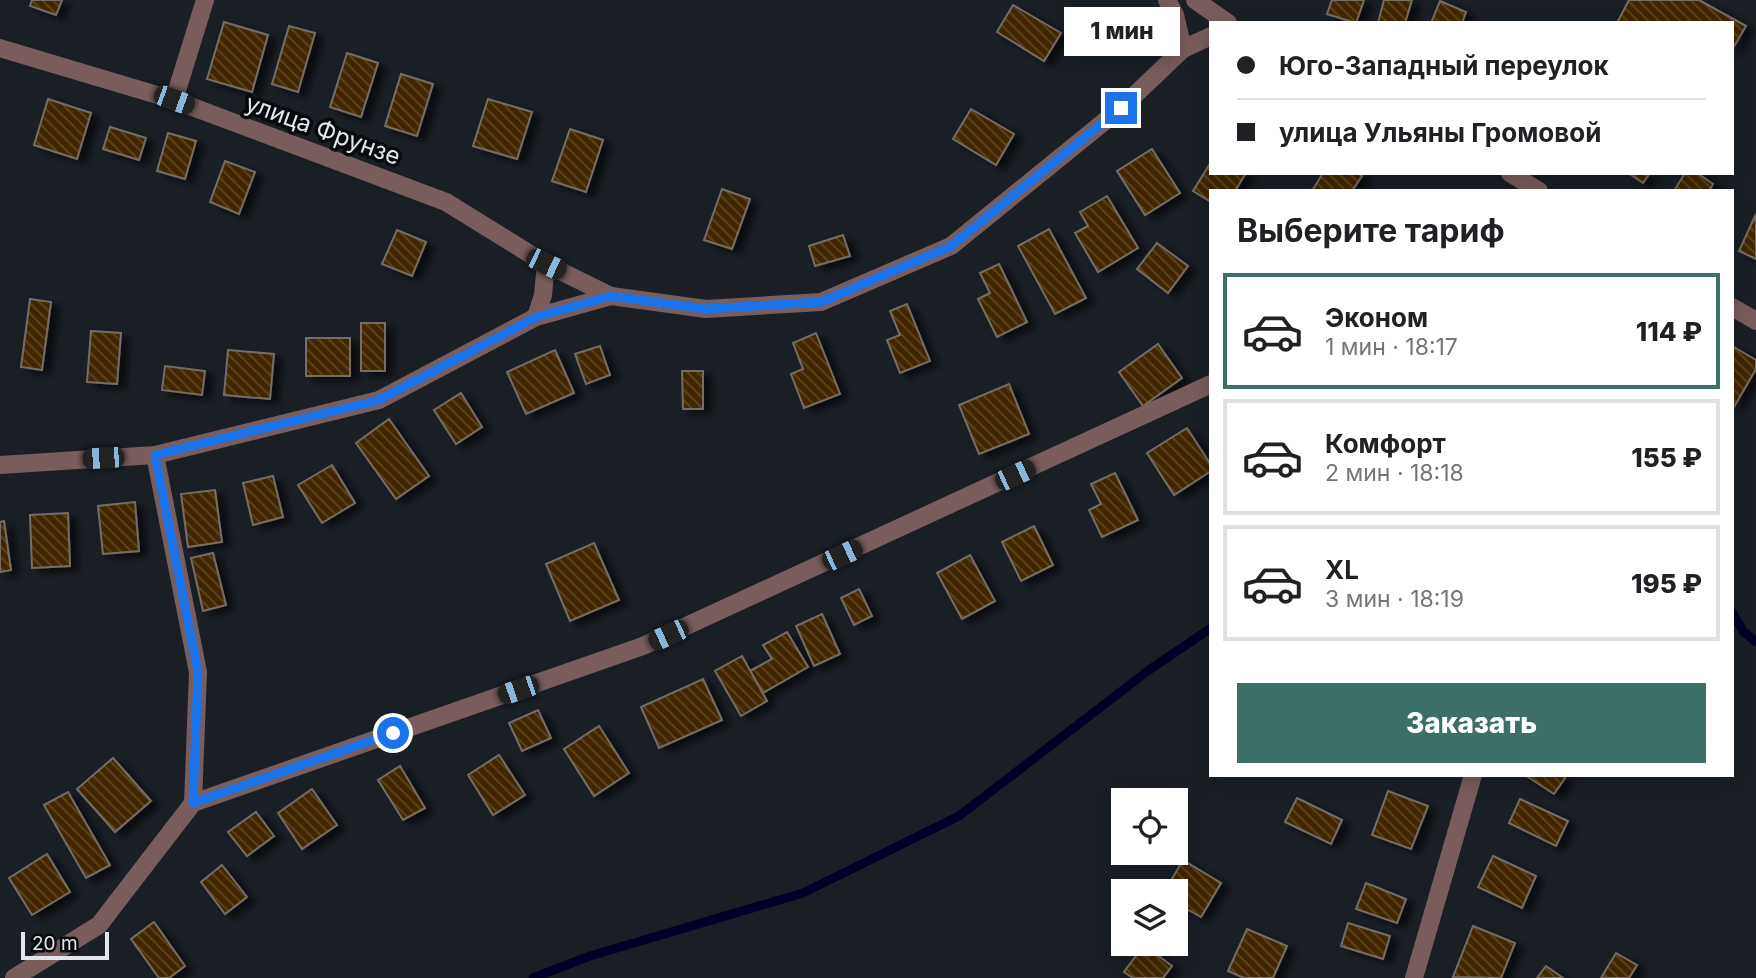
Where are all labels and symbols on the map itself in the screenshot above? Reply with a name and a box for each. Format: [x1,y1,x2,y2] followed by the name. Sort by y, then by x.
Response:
[1063,7,1179,56] callout: 1 мин
[151,83,198,117] car
[242,88,405,171] street label: улица Фрунзе
[1105,92,1137,124] route end
[523,245,570,283] car
[82,446,125,470] car
[992,457,1039,493] car
[819,537,866,573] car
[645,617,692,653] car
[495,673,542,707] car
[377,717,409,749] route start
[21,929,108,961] scale bar

